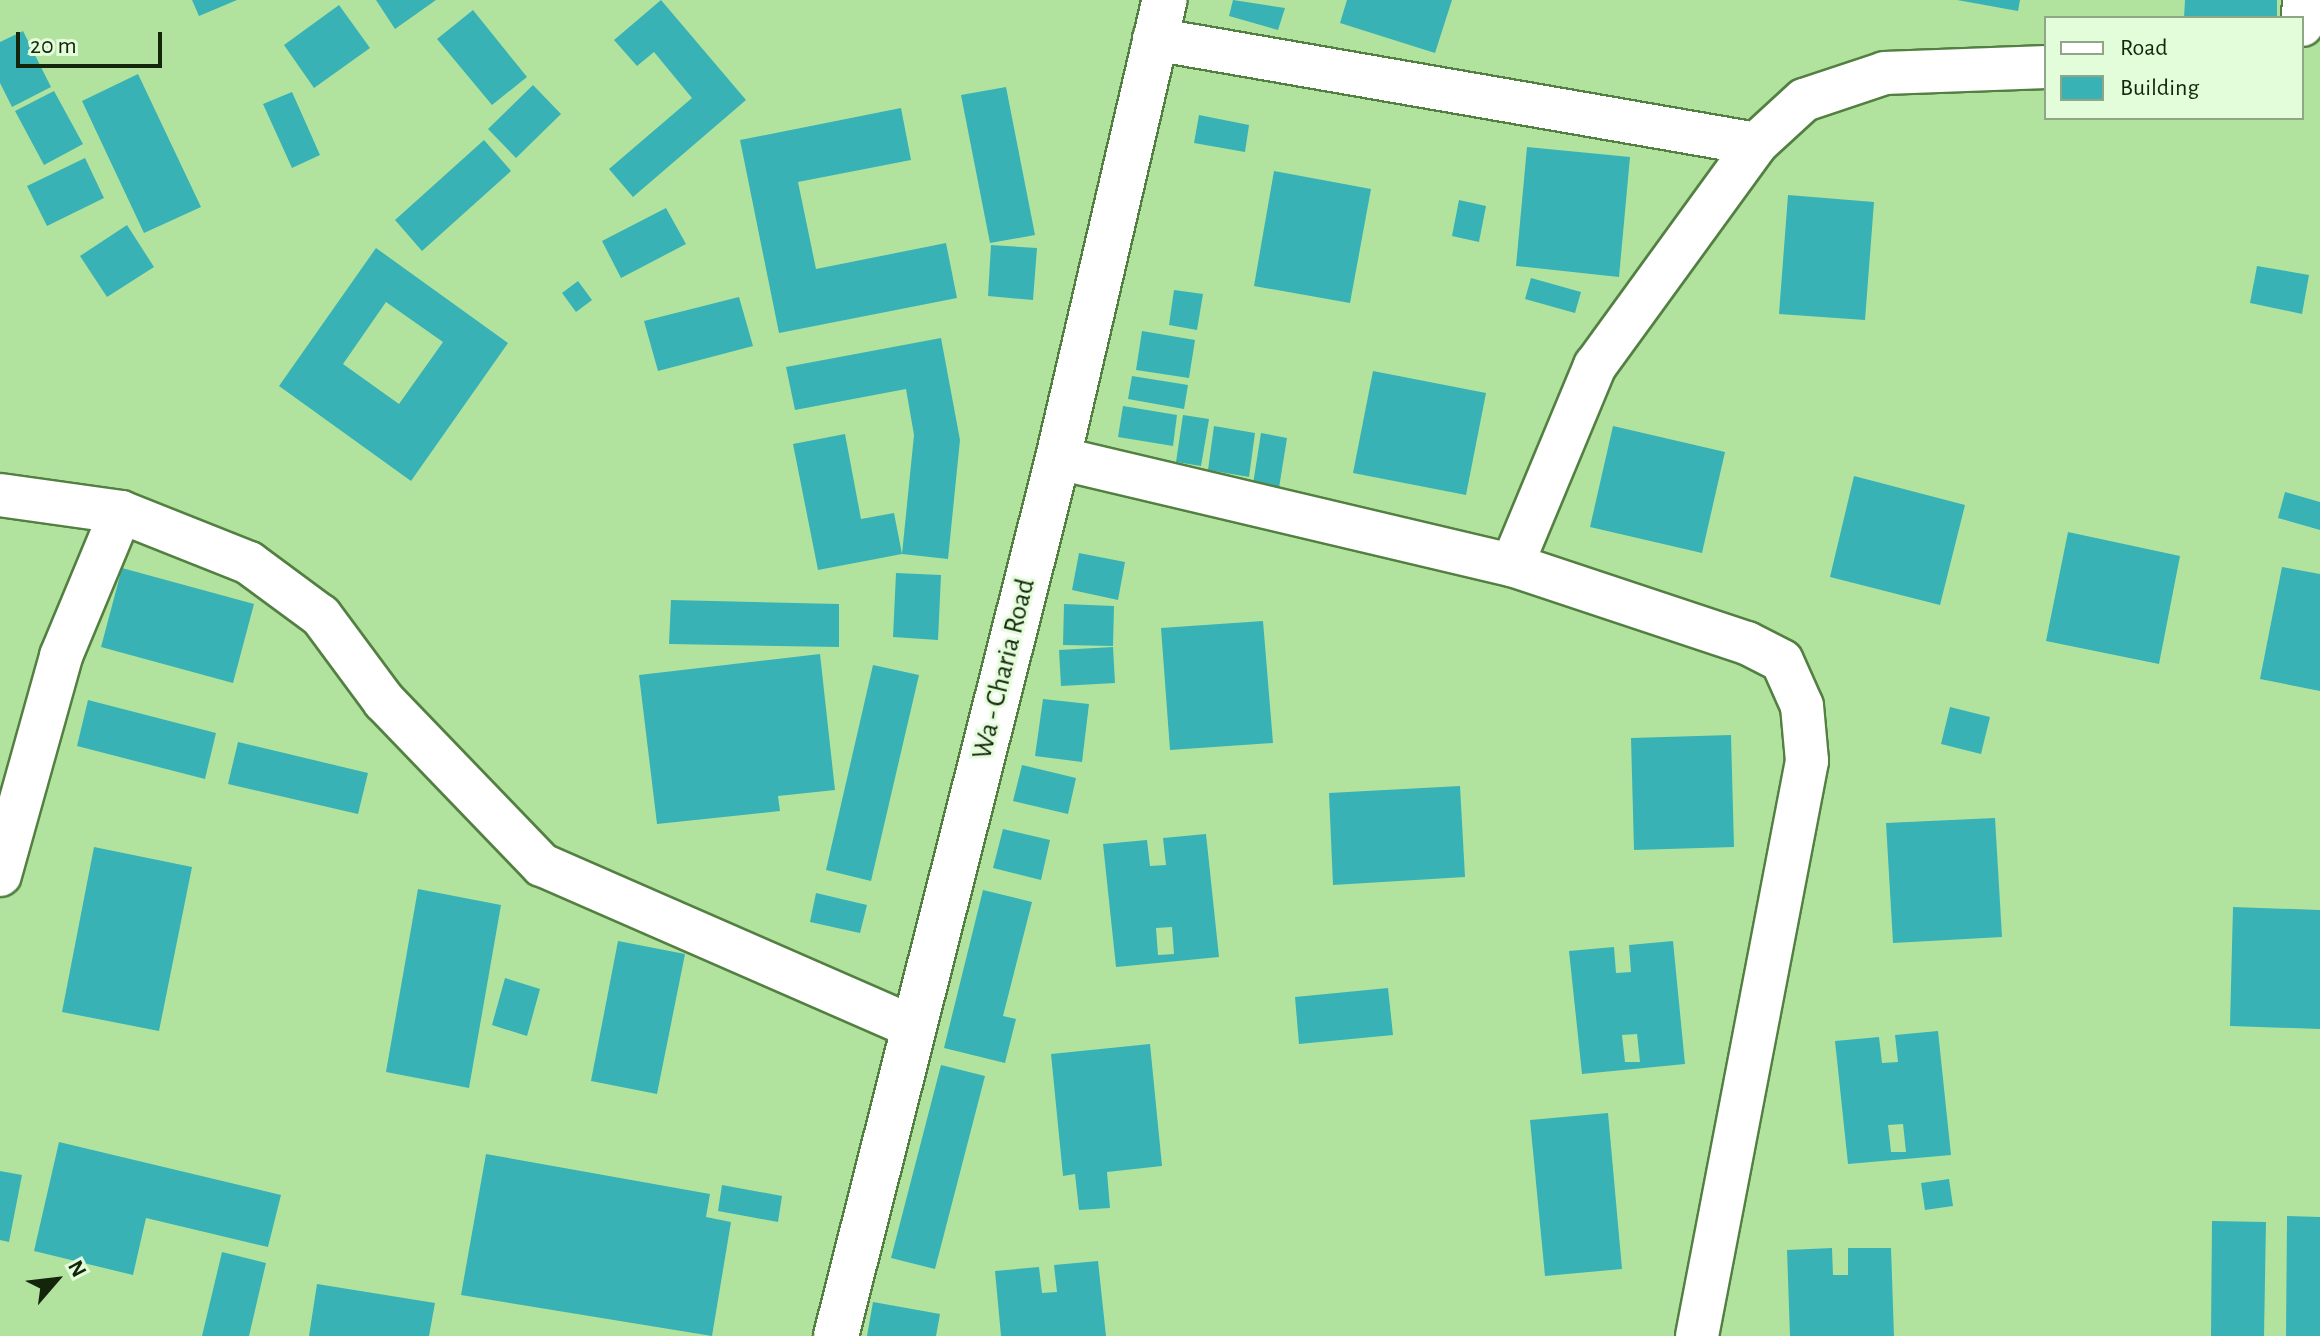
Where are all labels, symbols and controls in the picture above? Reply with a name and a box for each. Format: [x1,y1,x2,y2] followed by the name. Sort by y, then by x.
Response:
[20,16,166,66] scale bar
[2044,16,2304,120] legend
[30,34,77,58] text: 20 m
[2120,36,2168,60] text: Road
[2120,76,2199,100] text: Building
[965,575,1043,763] street label: Wa - Charia Road
[16,1240,96,1320] north arrow
[64,1257,90,1281] text: N

